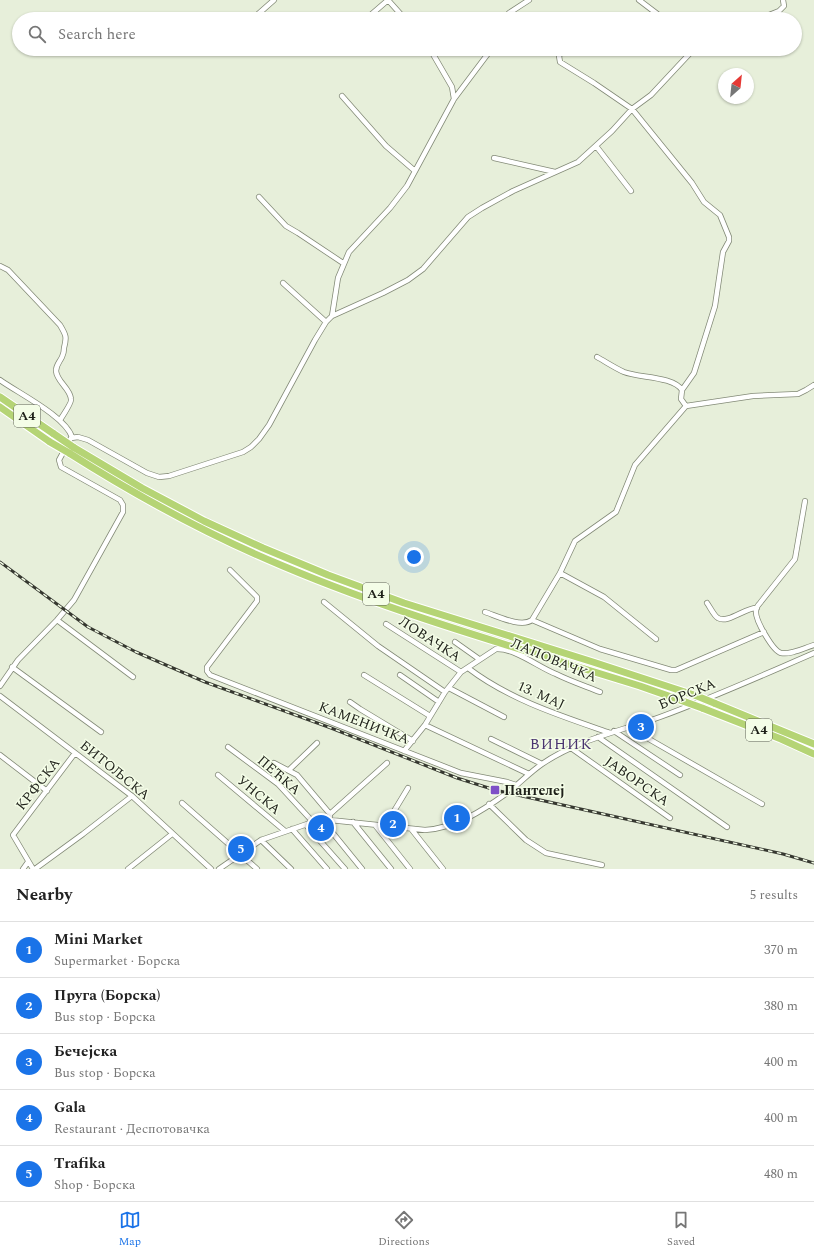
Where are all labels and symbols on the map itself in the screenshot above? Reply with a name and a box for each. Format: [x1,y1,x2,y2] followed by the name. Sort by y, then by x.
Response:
[718,68,754,104] north arrow
[14,405,40,427] road number: A4
[404,547,424,567] your location
[363,583,389,605] road number: A4
[395,611,466,667] street label: ЛОВАЧКА
[508,632,601,688] street label: ЛАПОВАЧКА
[655,673,719,715] street label: БОРСКА
[514,675,568,715] street label: 13. МАЈ
[315,696,413,750] street label: КАМЕНИЧКА
[628,712,654,742] pin: 3
[746,719,772,741] road number: A4
[530,733,592,756] district label: ВИНИК
[75,735,155,805] street label: БИТОЉСКА
[253,750,306,800] street label: ПЕЋКА
[600,751,674,811] street label: ЈАВОРСКА
[11,753,66,815] street label: КРФСКА
[232,770,286,820] street label: УНСКА
[504,780,565,801] place label: Пантелеј
[489,784,501,796] marker: Пантелеј
[444,803,470,833] pin: 1
[380,809,406,839] pin: 2
[308,813,334,843] pin: 4
[228,834,254,864] pin: 5

